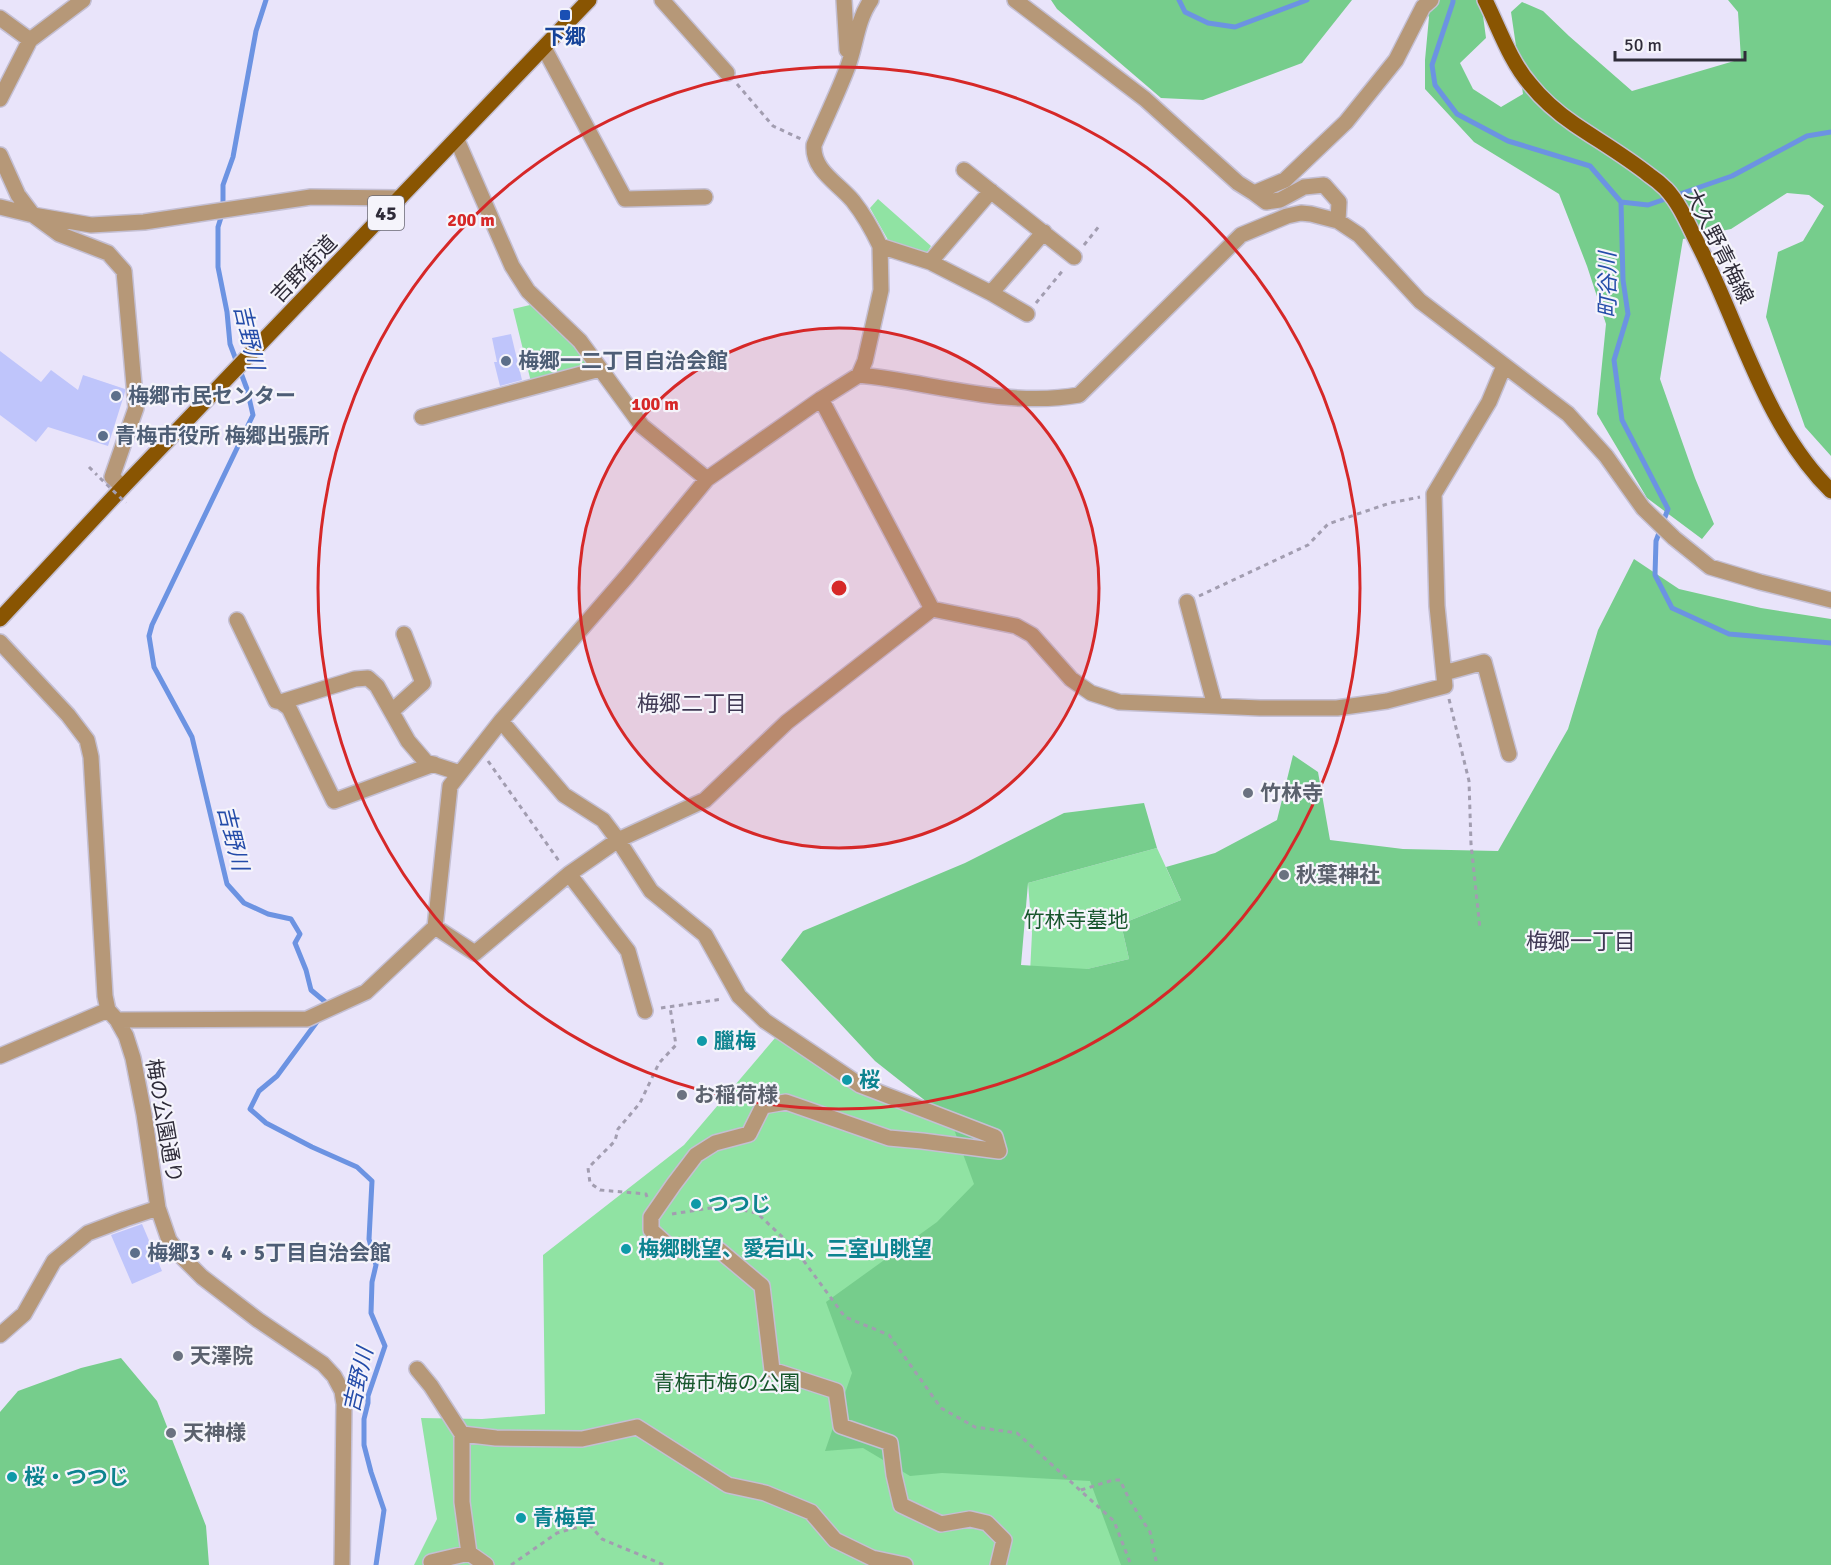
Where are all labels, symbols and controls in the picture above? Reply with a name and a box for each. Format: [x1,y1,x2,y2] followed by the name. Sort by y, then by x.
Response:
[558,8,572,22] marker: 下郷
[544,24,586,50] place label: 下郷
[1615,24,1746,62] scale bar
[1624,34,1662,56] text: 50 m
[1679,184,1759,308] street label: 大久野青梅線
[368,196,404,230] road number: 45
[447,209,495,231] text: 200 m
[265,230,343,308] street label: 吉野街道
[1594,250,1621,318] water label: 町谷川
[228,302,270,374] water label: 吉野川
[518,348,728,374] place label: 梅郷一二丁目自治会館
[499,354,513,368] marker: 梅郷一二丁目自治会館
[128,383,296,409] place label: 梅郷市民センター
[109,389,123,403] marker: 梅郷市民センター
[631,393,679,415] text: 100 m
[115,423,330,449] place label: 青梅市役所 梅郷出張所
[96,429,110,443] marker: 青梅市役所 梅郷出張所
[829,578,849,598] centre of rings
[637,690,747,717] district label: 梅郷二丁目
[1260,780,1323,806] place label: 竹林寺
[1241,786,1255,800] marker: 竹林寺
[212,803,255,875] water label: 吉野川
[1296,862,1380,888] place label: 秋葉神社
[1277,868,1291,882] marker: 秋葉神社
[1024,907,1129,933] park label: 竹林寺墓地
[1526,928,1636,955] district label: 梅郷一丁目
[714,1028,756,1054] place label: 臘梅
[695,1034,709,1048] marker: 臘梅
[140,1057,188,1185] street label: 梅の公園通り
[859,1067,880,1093] place label: 桜
[840,1073,854,1087] marker: 桜
[694,1082,778,1108] place label: お稲荷様
[675,1088,689,1102] marker: お稲荷様
[708,1191,771,1217] place label: つつじ
[689,1197,703,1211] marker: つつじ
[638,1236,932,1262] place label: 梅郷眺望、愛宕山、三室山眺望
[147,1240,391,1266] place label: 梅郷3・4・5丁目自治会館
[619,1242,633,1256] marker: 梅郷眺望、愛宕山、三室山眺望
[128,1246,142,1260] marker: 梅郷3・4・5丁目自治会館
[190,1343,253,1369] place label: 天澤院
[337,1343,379,1415] water label: 吉野川
[171,1349,185,1363] marker: 天澤院
[654,1370,801,1396] park label: 青梅市梅の公園
[183,1420,246,1446] place label: 天神様
[164,1426,178,1440] marker: 天神様
[24,1464,129,1490] place label: 桜・つつじ
[5,1470,19,1484] marker: 桜・つつじ
[533,1505,596,1531] place label: 青梅草
[514,1511,528,1525] marker: 青梅草

